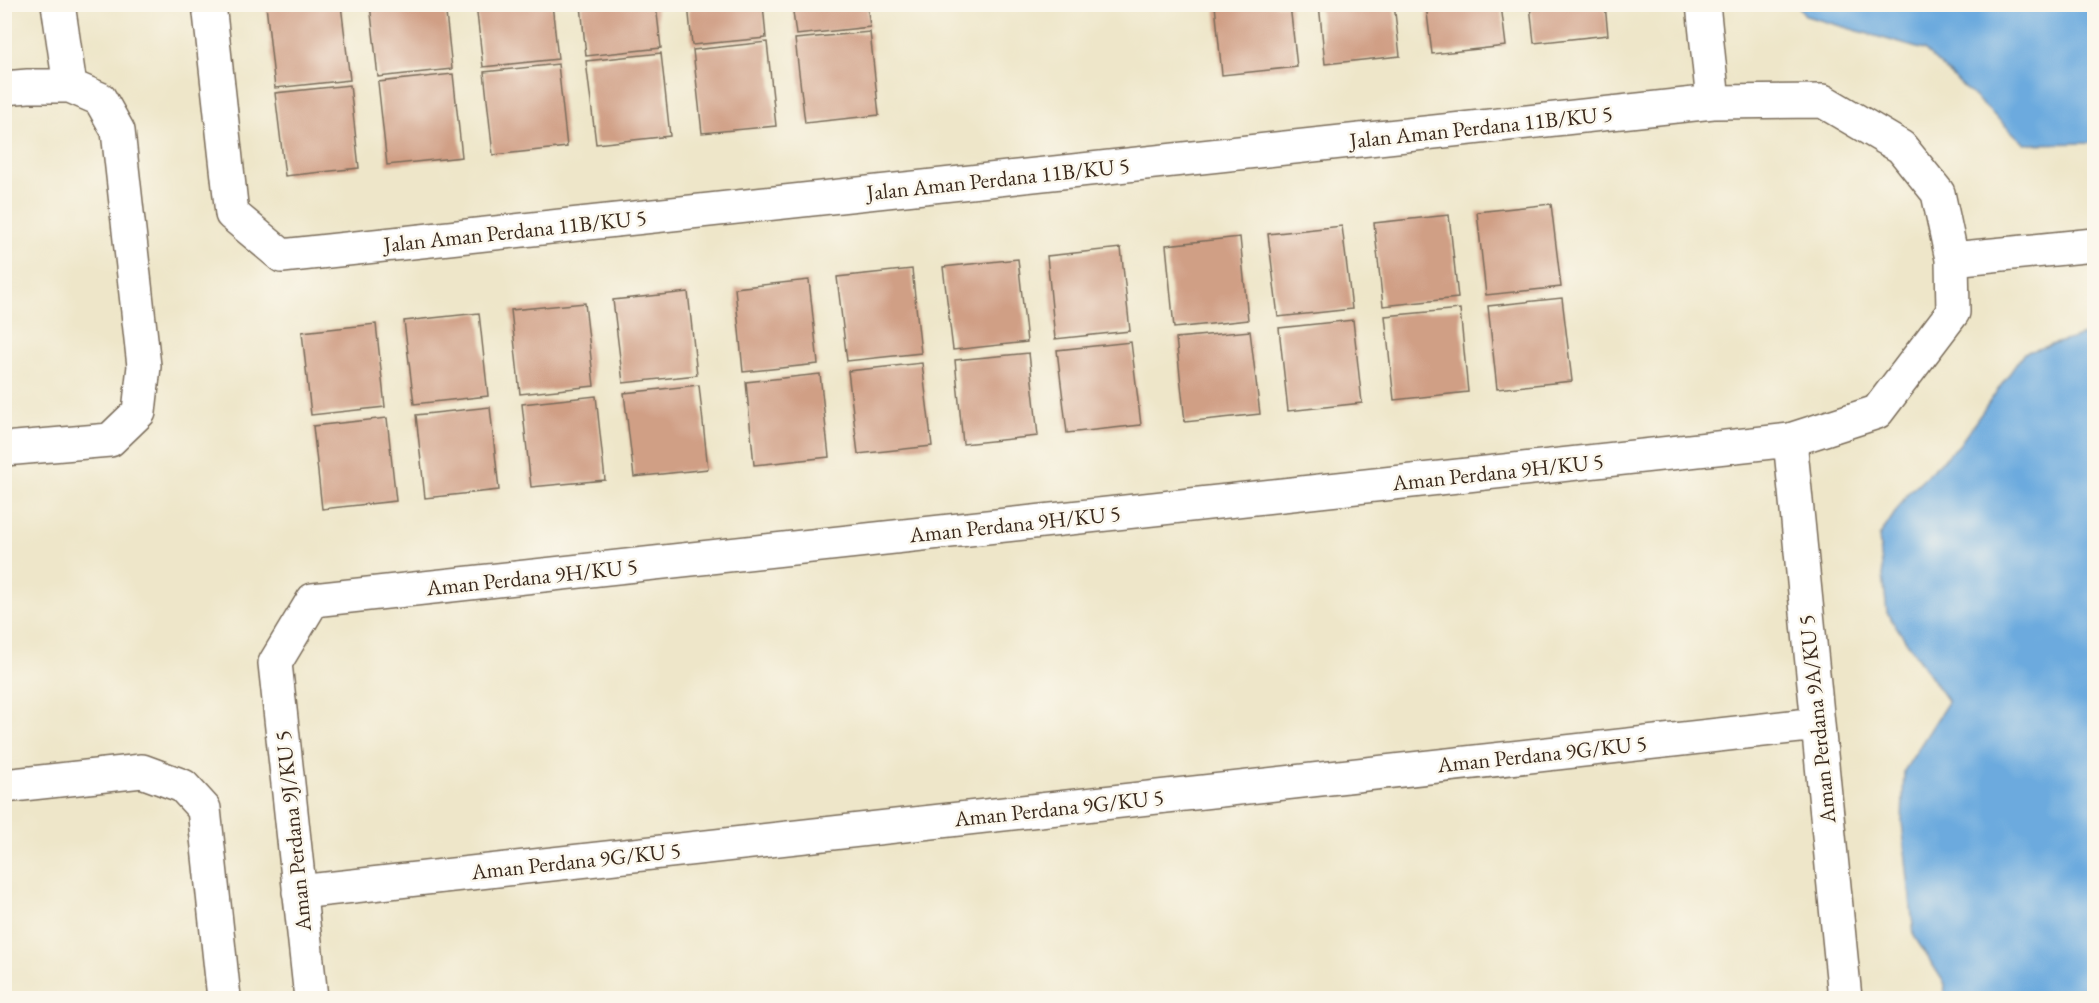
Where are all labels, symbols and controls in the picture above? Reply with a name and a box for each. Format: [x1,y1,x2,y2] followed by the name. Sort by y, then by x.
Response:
[1346,99,1614,155] street label: Jalan Aman Perdana 11B/KU 5
[863,151,1131,207] street label: Jalan Aman Perdana 11B/KU 5
[380,203,648,259] street label: Jalan Aman Perdana 11B/KU 5
[1390,446,1605,498] street label: Aman Perdana 9H/KU 5
[907,498,1122,550] street label: Aman Perdana 9H/KU 5
[424,551,639,603] street label: Aman Perdana 9H/KU 5
[1792,613,1842,826] street label: Aman Perdana 9A/KU 5
[268,729,318,934] street label: Aman Perdana 9J/KU 5
[1435,729,1648,780] street label: Aman Perdana 9G/KU 5
[952,783,1165,834] street label: Aman Perdana 9G/KU 5
[469,836,682,887] street label: Aman Perdana 9G/KU 5

